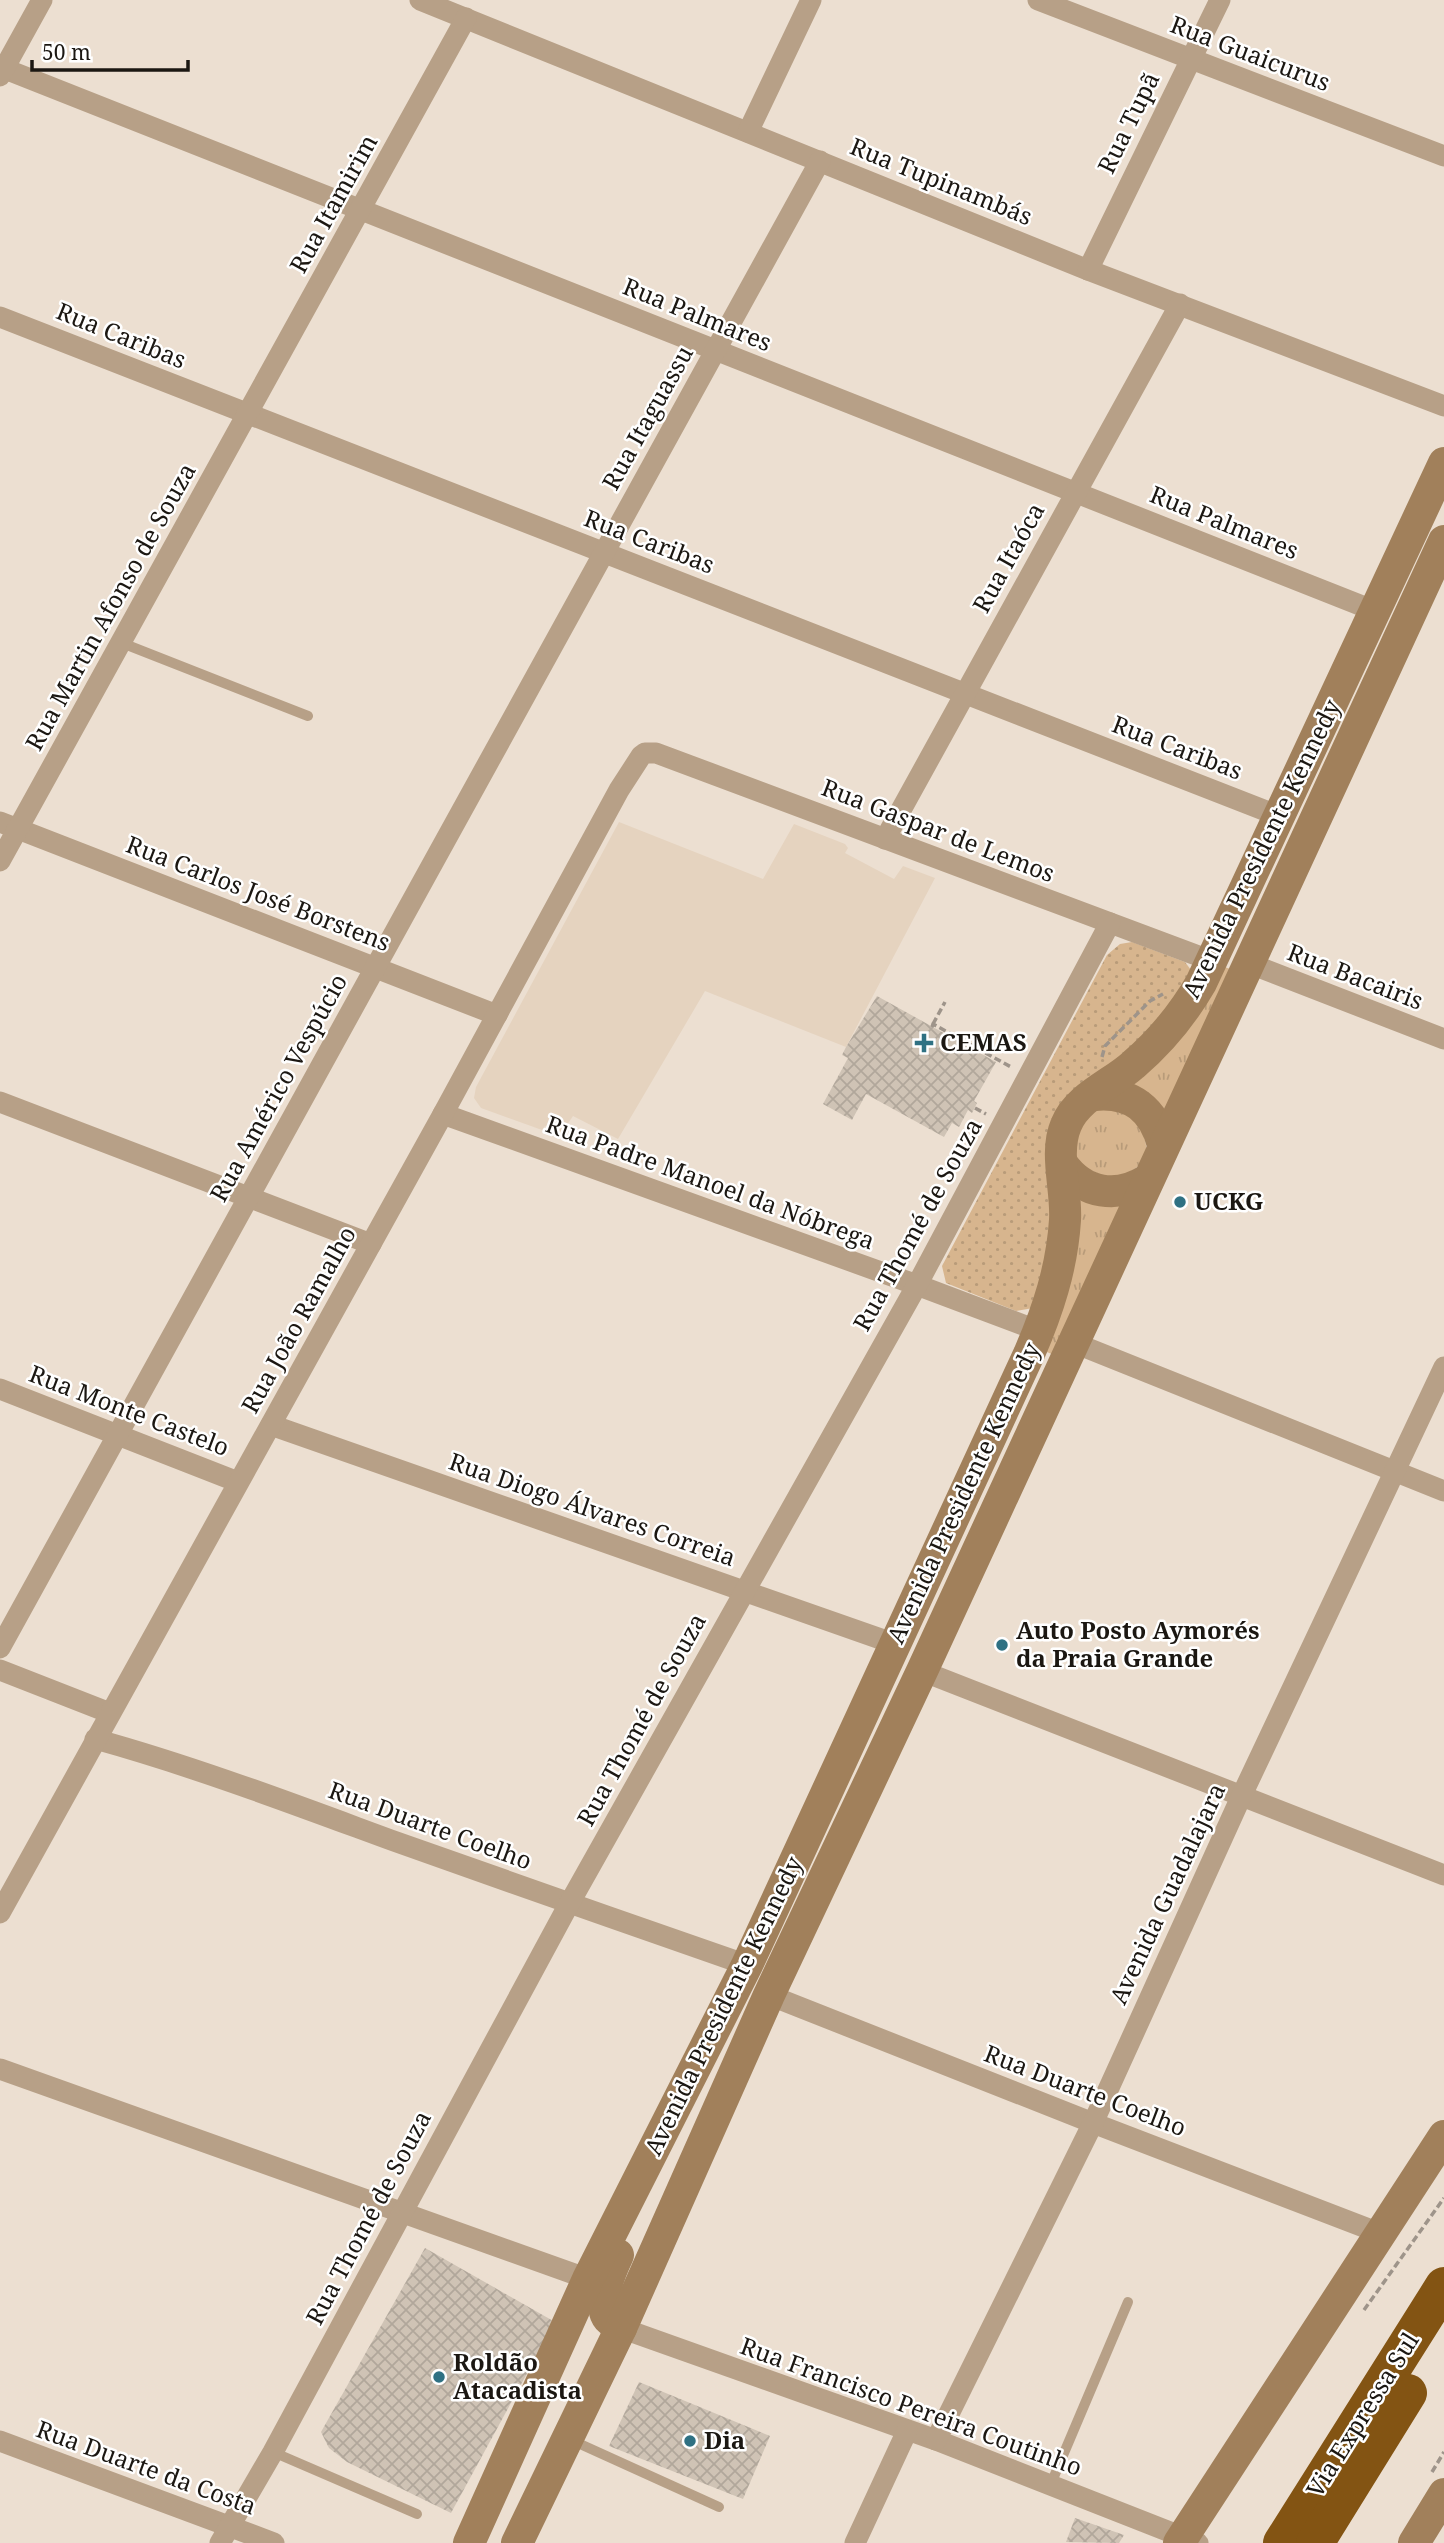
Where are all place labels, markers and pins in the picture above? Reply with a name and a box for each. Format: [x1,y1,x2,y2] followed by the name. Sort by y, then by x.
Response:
[940,1025,1027,1058] place label: CEMAS
[914,1033,934,1053] marker: CEMAS
[1194,1184,1264,1217] place label: UCKG
[1172,1194,1188,1210] marker: UCKG
[1016,1613,1260,1674] place label: Auto Posto Aymorés da Praia Grande
[994,1637,1010,1653] marker: Auto Posto Aymorés da Praia Grande
[453,2345,582,2406] place label: Roldão Atacadista
[431,2369,447,2385] marker: Roldão Atacadista
[704,2423,745,2456] place label: Dia
[682,2433,698,2449] marker: Dia

